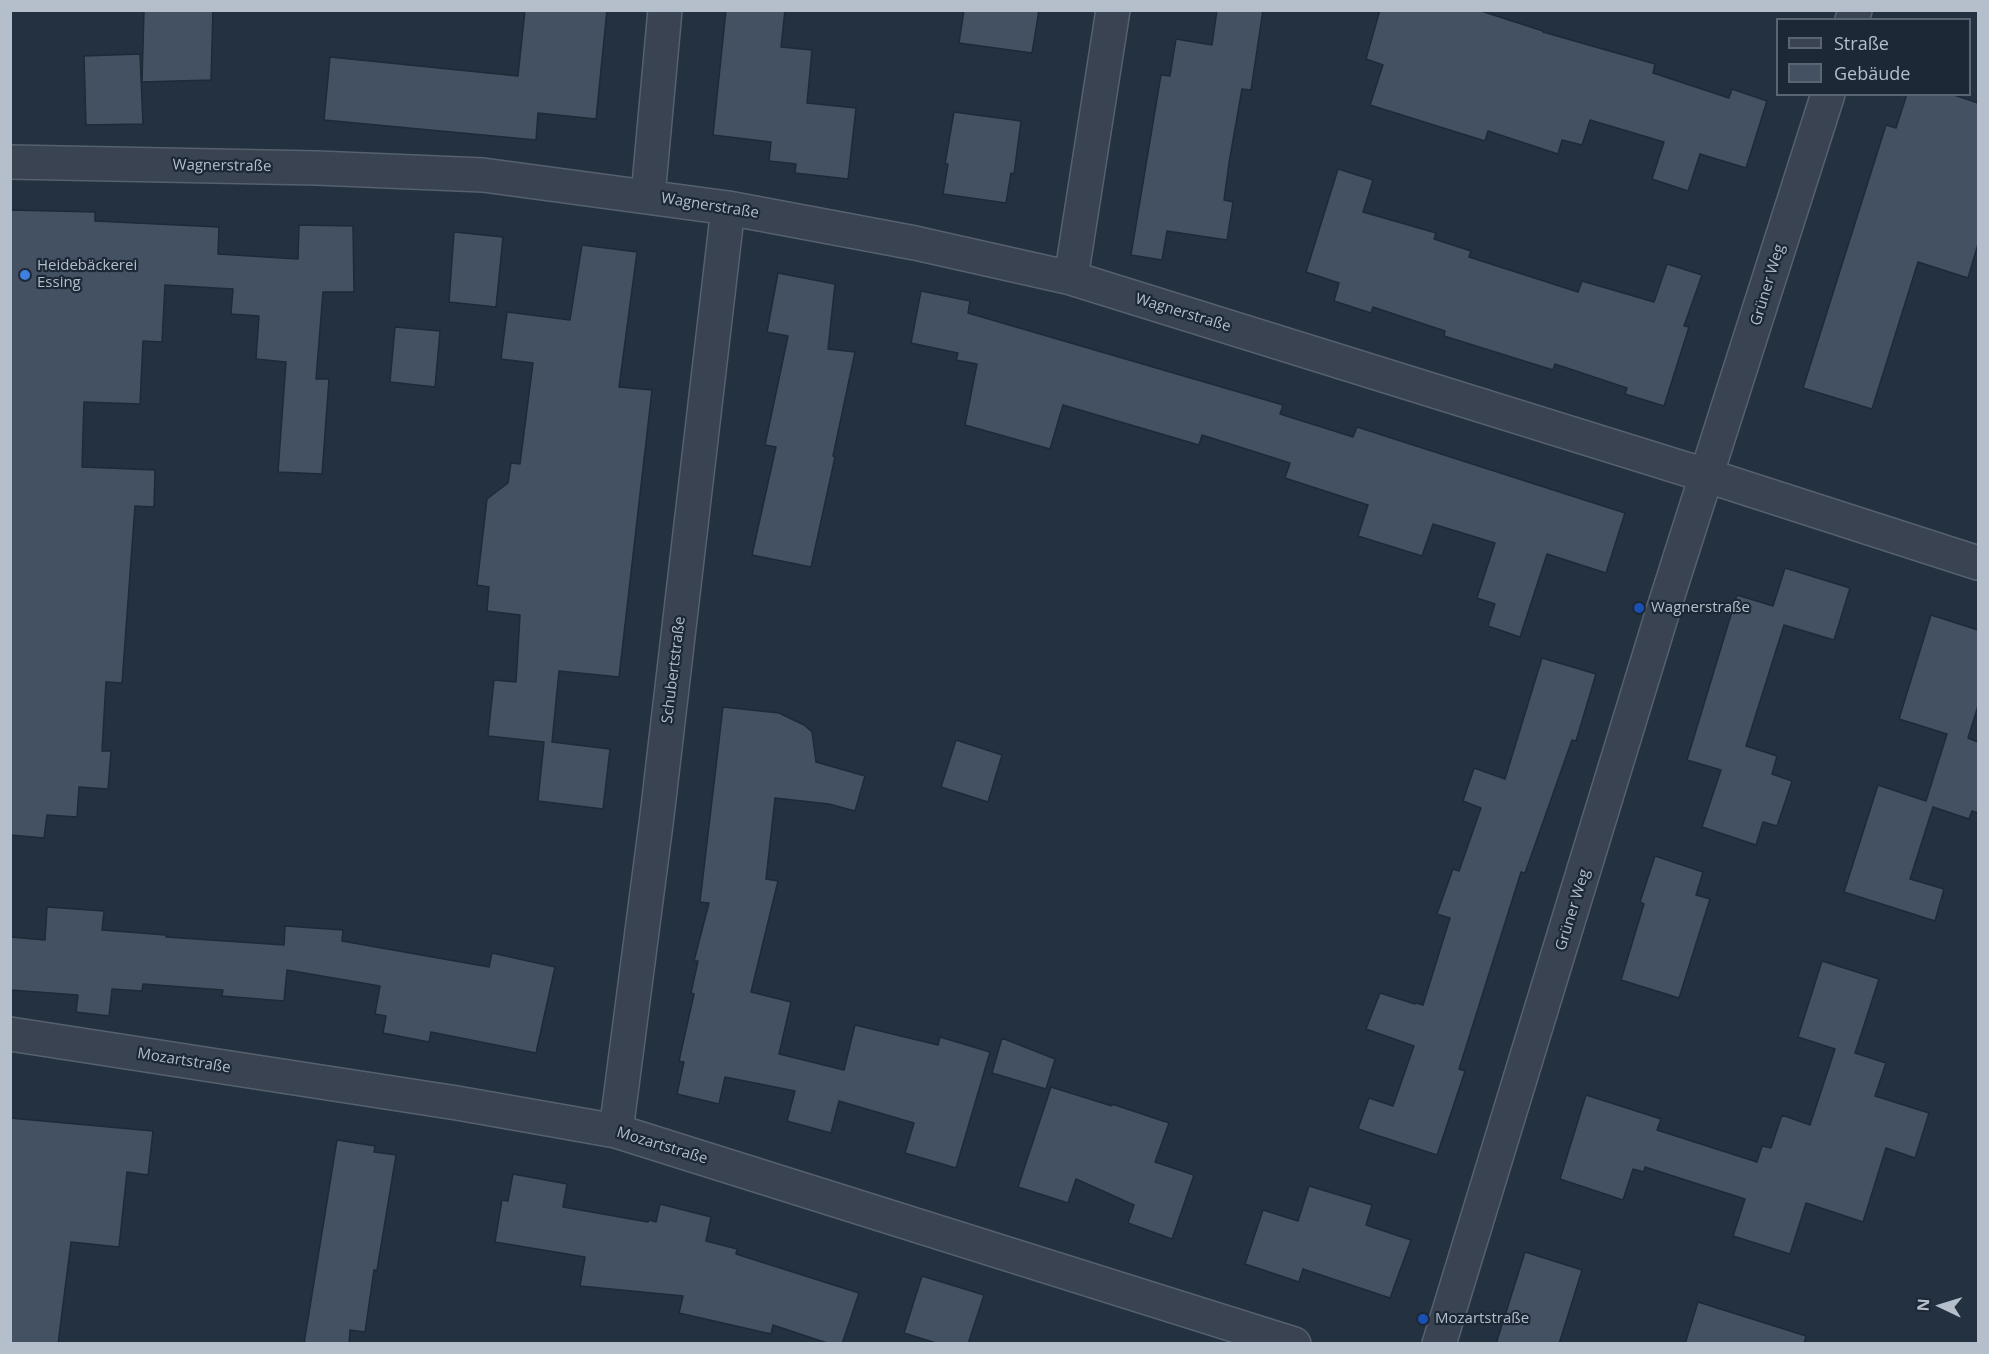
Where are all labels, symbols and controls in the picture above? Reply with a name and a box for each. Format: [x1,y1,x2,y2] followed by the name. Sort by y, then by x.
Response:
[1776,18,1971,96] legend
[1834,31,1889,55] text: Straße
[1834,61,1910,85] text: Gebäude
[172,156,272,176] street label: Wagnerstraße
[660,189,760,223] street label: Wagnerstraße
[1747,242,1789,328] street label: Grüner Weg
[37,257,137,292] place label: Heidebäckerei Essing
[18,268,32,282] marker: Heidebäckerei Essing
[1133,290,1233,336] street label: Wagnerstraße
[1651,599,1750,617] place label: Wagnerstraße
[1632,601,1646,615] marker: Wagnerstraße
[659,616,689,724] street label: Schubertstraße
[1552,867,1594,953] street label: Grüner Weg
[136,1045,232,1077] street label: Mozartstraße
[614,1124,710,1168] street label: Mozartstraße
[1911,1276,1971,1336] north arrow
[1912,1297,1934,1312] text: N
[1435,1310,1529,1328] place label: Mozartstraße
[1416,1312,1430,1326] marker: Mozartstraße

